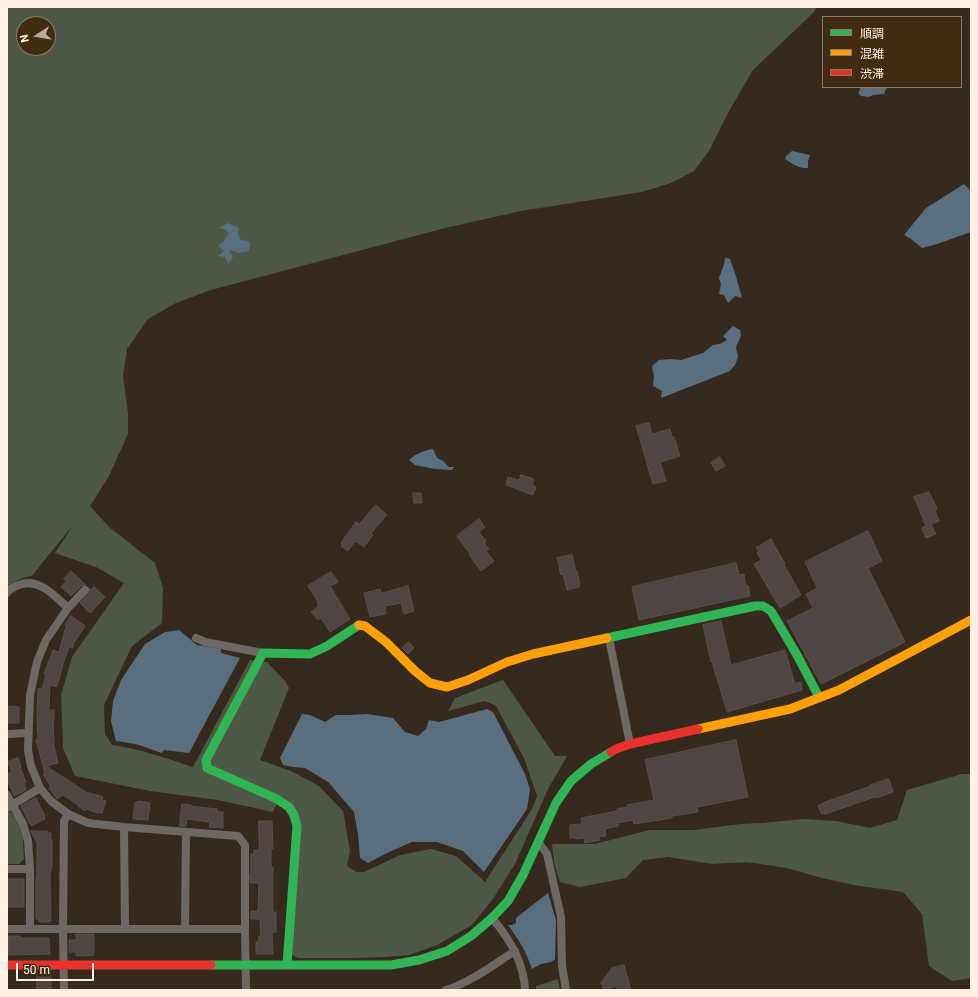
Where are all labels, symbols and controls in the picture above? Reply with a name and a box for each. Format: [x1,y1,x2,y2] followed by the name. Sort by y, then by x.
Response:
[16,16,56,56] north arrow
[822,16,962,88] legend
[860,27,884,41] text: 順調
[18,33,32,44] text: N
[860,47,884,61] text: 混雑
[860,67,884,81] text: 渋滞
[18,955,96,981] scale bar
[23,963,50,977] text: 50 m

